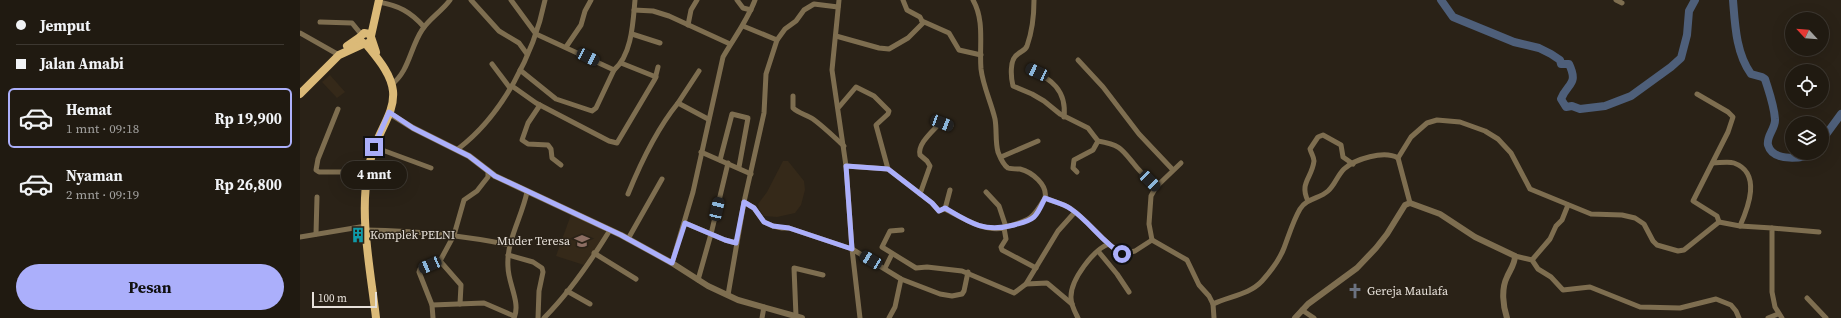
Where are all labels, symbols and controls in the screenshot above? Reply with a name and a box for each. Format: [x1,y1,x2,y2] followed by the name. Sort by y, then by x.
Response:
[1785,12,1829,56] north arrow
[1785,12,1829,160] map controls
[40,15,90,36] text: Jemput
[575,46,601,68] car
[40,53,124,74] text: Jalan Amabi
[1024,61,1050,83] car
[1785,64,1829,108] button: locate
[66,99,112,120] text: Hemat
[18,100,54,136] icon: car
[214,108,282,129] text: Rp 19,900
[929,113,955,133] car
[1785,116,1829,160] button: layers
[66,120,139,137] text: 1 mnt · 09:18
[365,138,383,156] route end
[341,161,407,189] callout: 4 mnt
[66,165,123,186] text: Nyaman
[18,166,54,202] icon: car
[357,166,391,183] text: 4 mnt
[1137,168,1163,194] car
[214,174,282,195] text: Rp 26,800
[66,186,139,203] text: 2 mnt · 09:19
[708,196,726,222] car
[349,226,367,244] building icon: Komplek PELNI
[370,227,455,243] place label: Komplek PELNI
[573,232,591,250] school or university icon: Muder Teresa
[497,233,571,249] place label: Muder Teresa
[1113,245,1131,263] route start
[858,249,884,271] car
[417,255,443,275] car
[16,264,284,310] button: Pesan
[1346,282,1364,300] church icon: Gereja Maulafa
[1367,283,1449,299] place label: Gereja Maulafa
[312,290,377,309] scale bar
[318,291,347,306] text: 100 m

